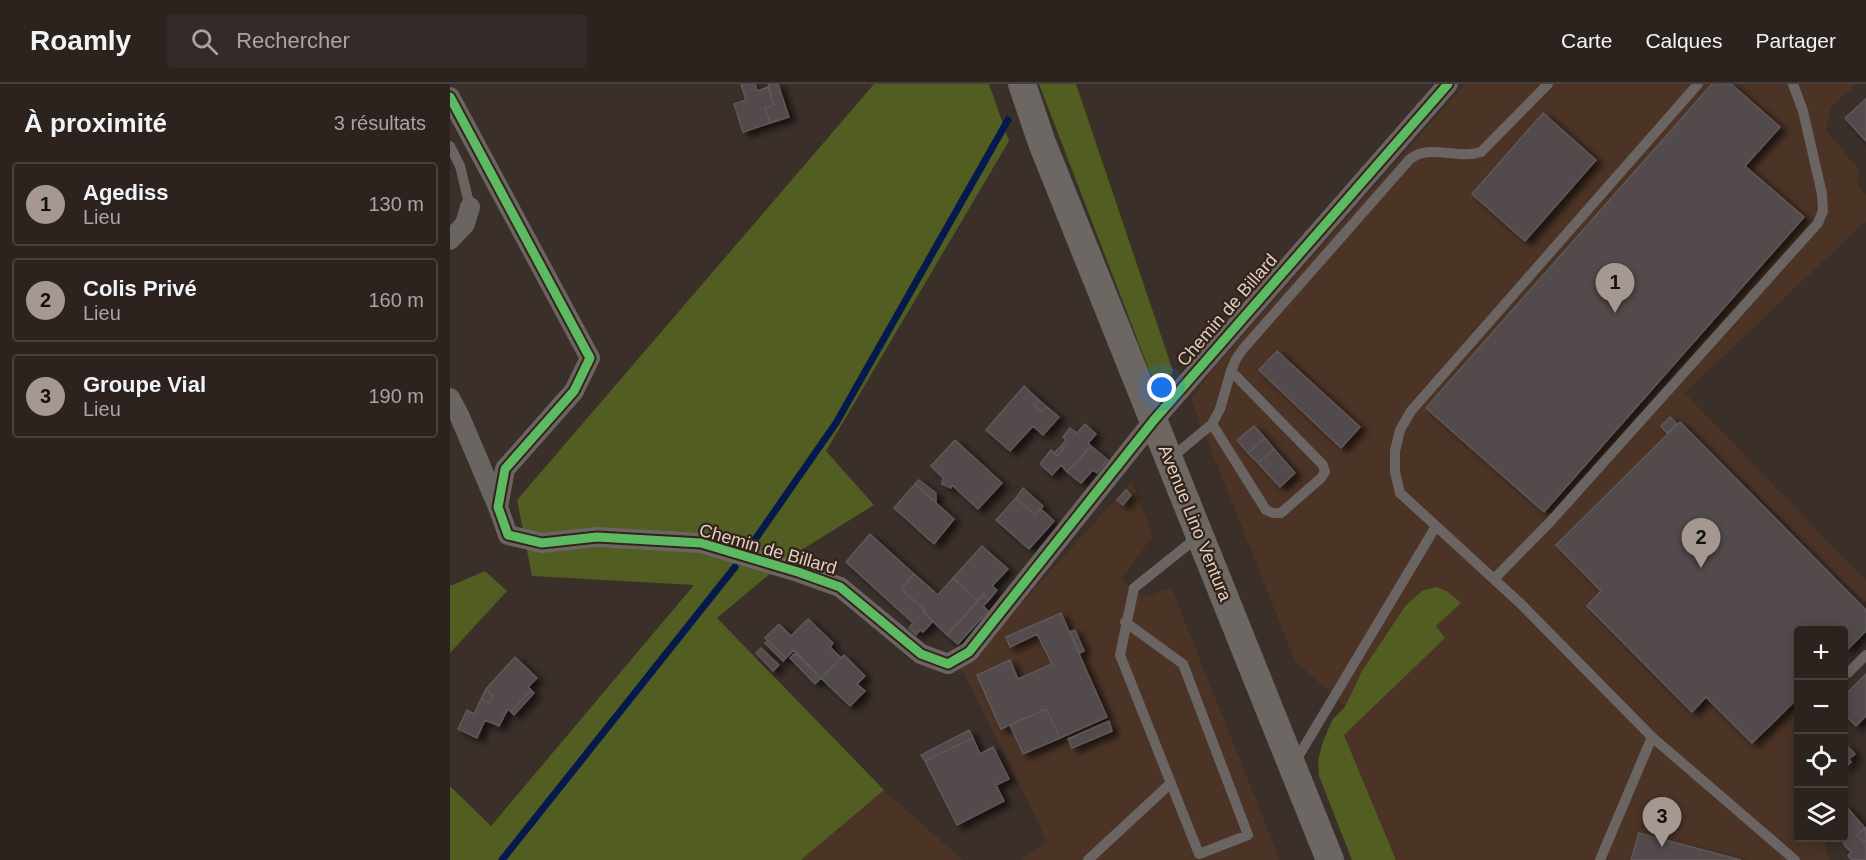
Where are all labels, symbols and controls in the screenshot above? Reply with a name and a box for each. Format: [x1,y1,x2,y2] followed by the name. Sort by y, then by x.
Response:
[167,14,587,68] search box
[30,25,131,56] text: Roamly
[188,25,221,58] icon: search
[236,28,350,53] text: Rechercher
[1561,29,1612,52] text: Carte
[1645,29,1722,52] text: Calques
[1755,29,1836,52] text: Partager
[24,108,167,138] text: À proximité
[334,112,426,134] text: 3 résultats
[83,180,169,205] text: Agediss
[40,193,51,215] text: 1
[368,193,424,215] text: 130 m
[83,206,121,228] text: Lieu
[1173,250,1281,370] street label: Chemin de Billard
[1596,264,1634,313] pin: 1
[83,276,197,301] text: Colis Privé
[40,289,51,311] text: 2
[368,289,424,311] text: 160 m
[83,302,121,324] text: Lieu
[83,372,206,397] text: Groupe Vial
[1147,373,1176,402] your location
[40,385,51,407] text: 3
[368,385,424,407] text: 190 m
[83,398,121,420] text: Lieu
[1154,442,1236,605] street label: Avenue Lino Ventura
[1682,518,1720,568] pin: 2
[697,520,839,578] street label: Chemin de Billard
[1794,626,1848,842] map controls
[1794,626,1848,680] button: +
[1794,680,1848,734] button: −
[1794,734,1848,788] button: locate
[1794,788,1848,842] button: layers
[1642,798,1682,847] pin: 3

